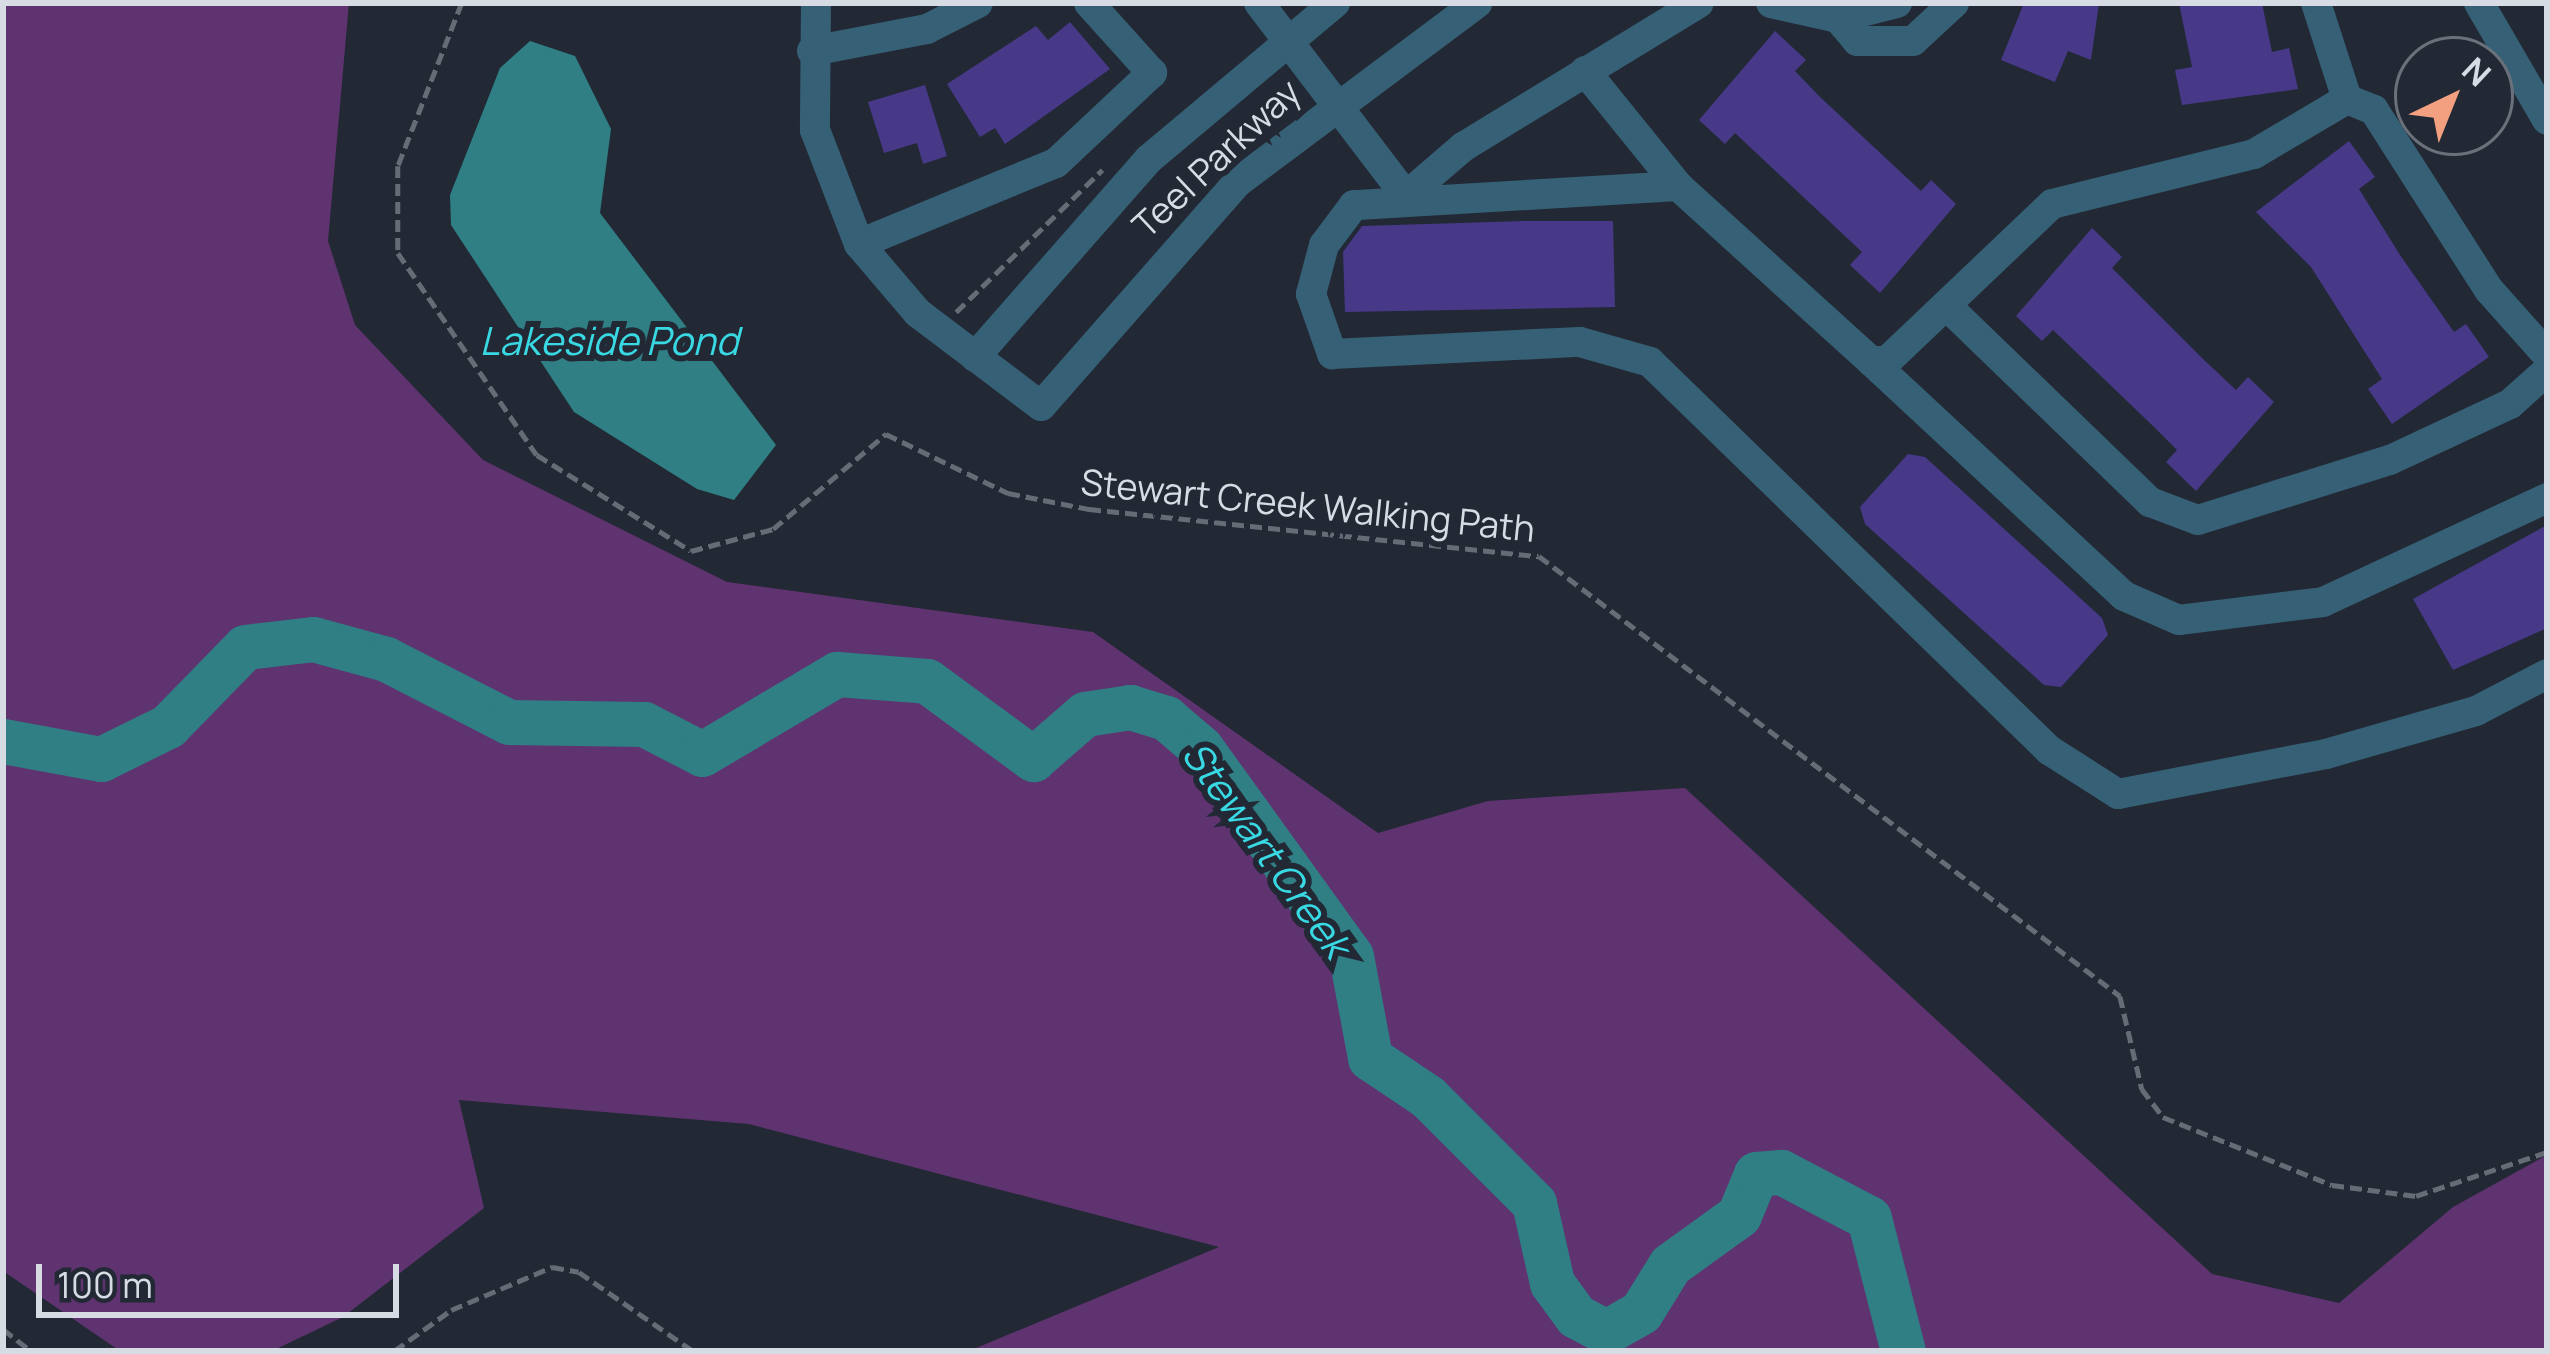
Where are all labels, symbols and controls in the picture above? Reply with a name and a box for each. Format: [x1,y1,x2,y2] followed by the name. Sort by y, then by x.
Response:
[2394,36,2514,156] north arrow
[2453,47,2501,96] text: N
[1124,70,1308,246] street label: Teel Parkway
[479,317,739,363] water label: Lakeside Pond
[1079,460,1537,550] street label: Stewart Creek Walking Path
[1173,732,1361,966] water label: Stewart Creek
[42,1240,405,1314] scale bar
[57,1260,153,1309] text: 100 m

